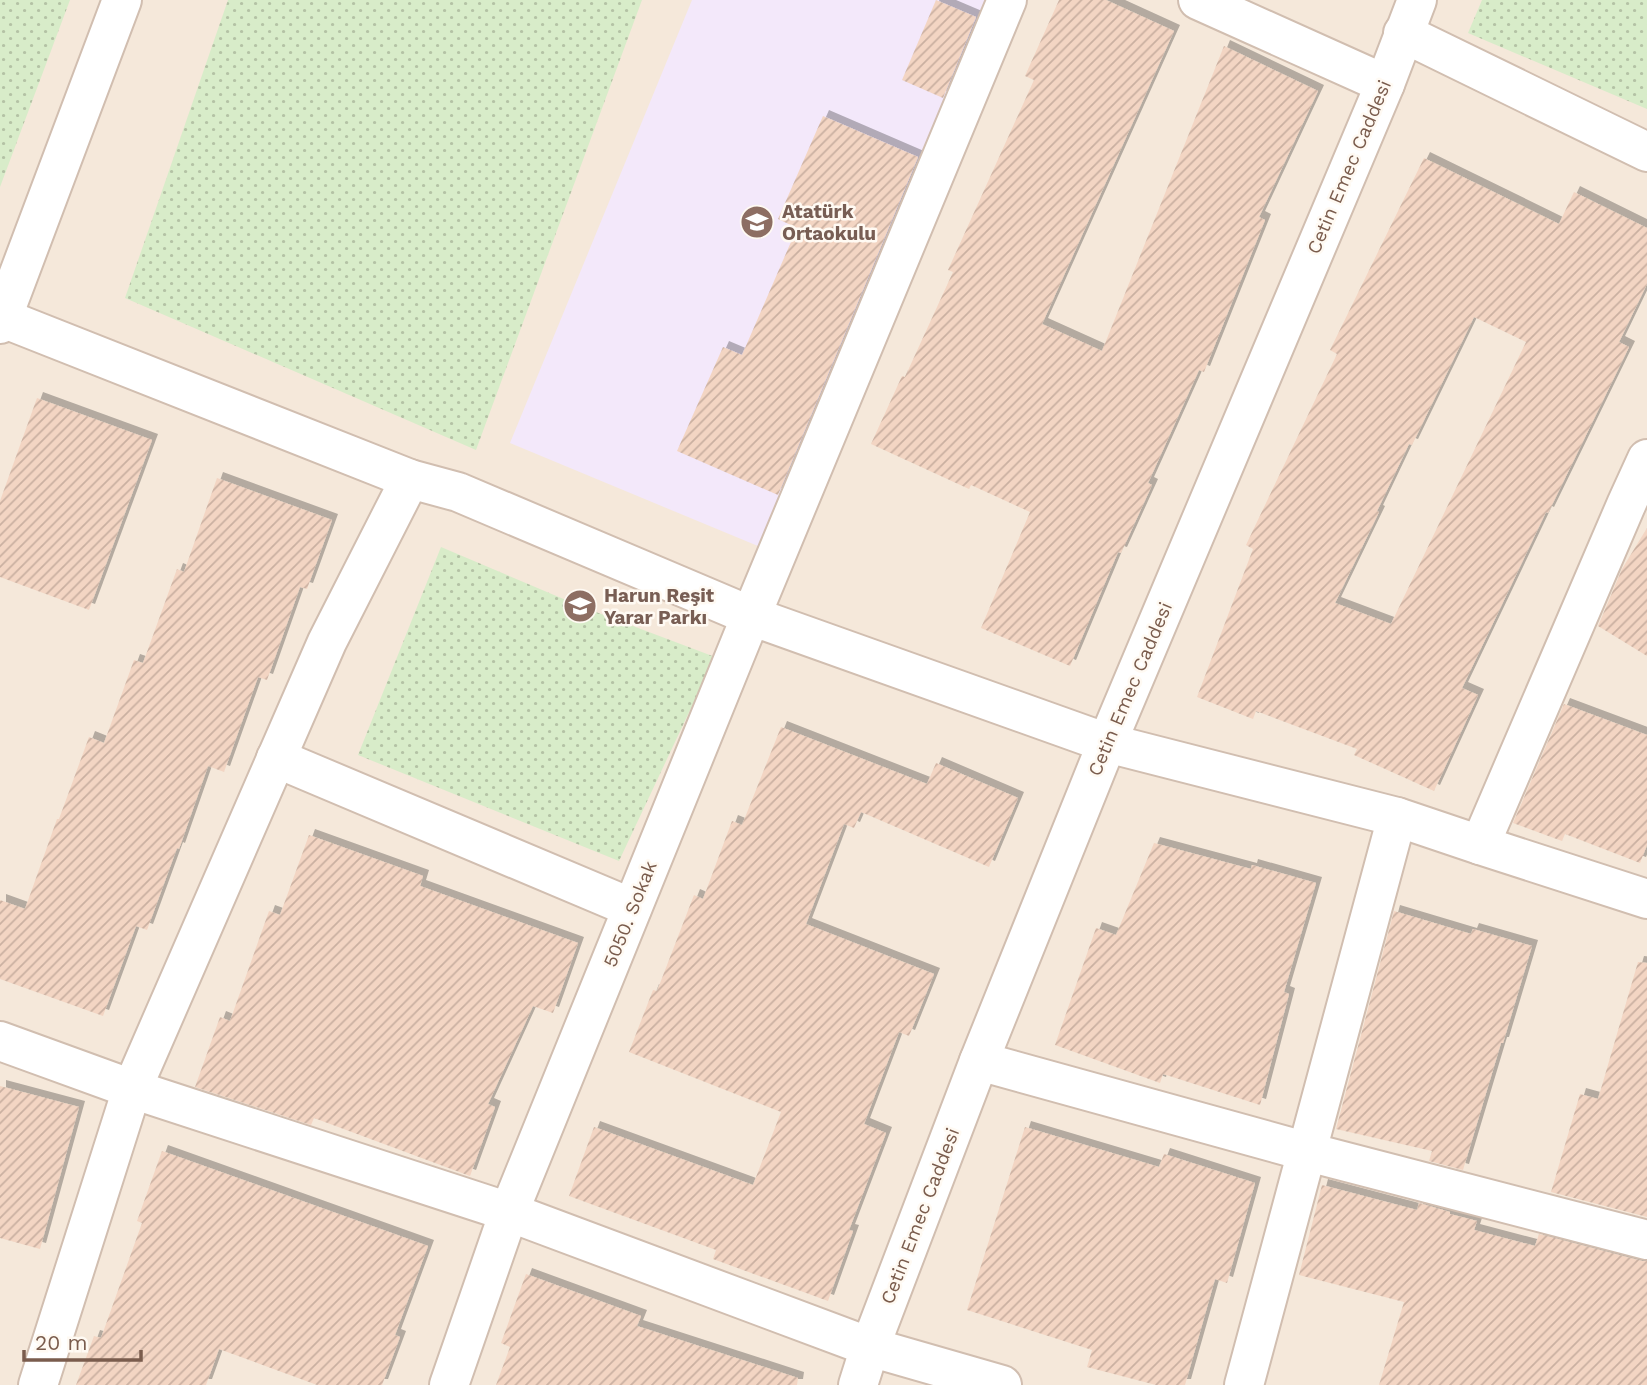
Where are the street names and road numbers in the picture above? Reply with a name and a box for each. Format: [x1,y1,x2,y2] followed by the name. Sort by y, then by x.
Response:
[1302,76,1396,258] street label: Cetin Emec Caddesi
[1083,598,1177,780] street label: Cetin Emec Caddesi
[598,857,662,970] street label: 5050. Sokak
[876,1125,964,1307] street label: Cetin Emec Caddesi

